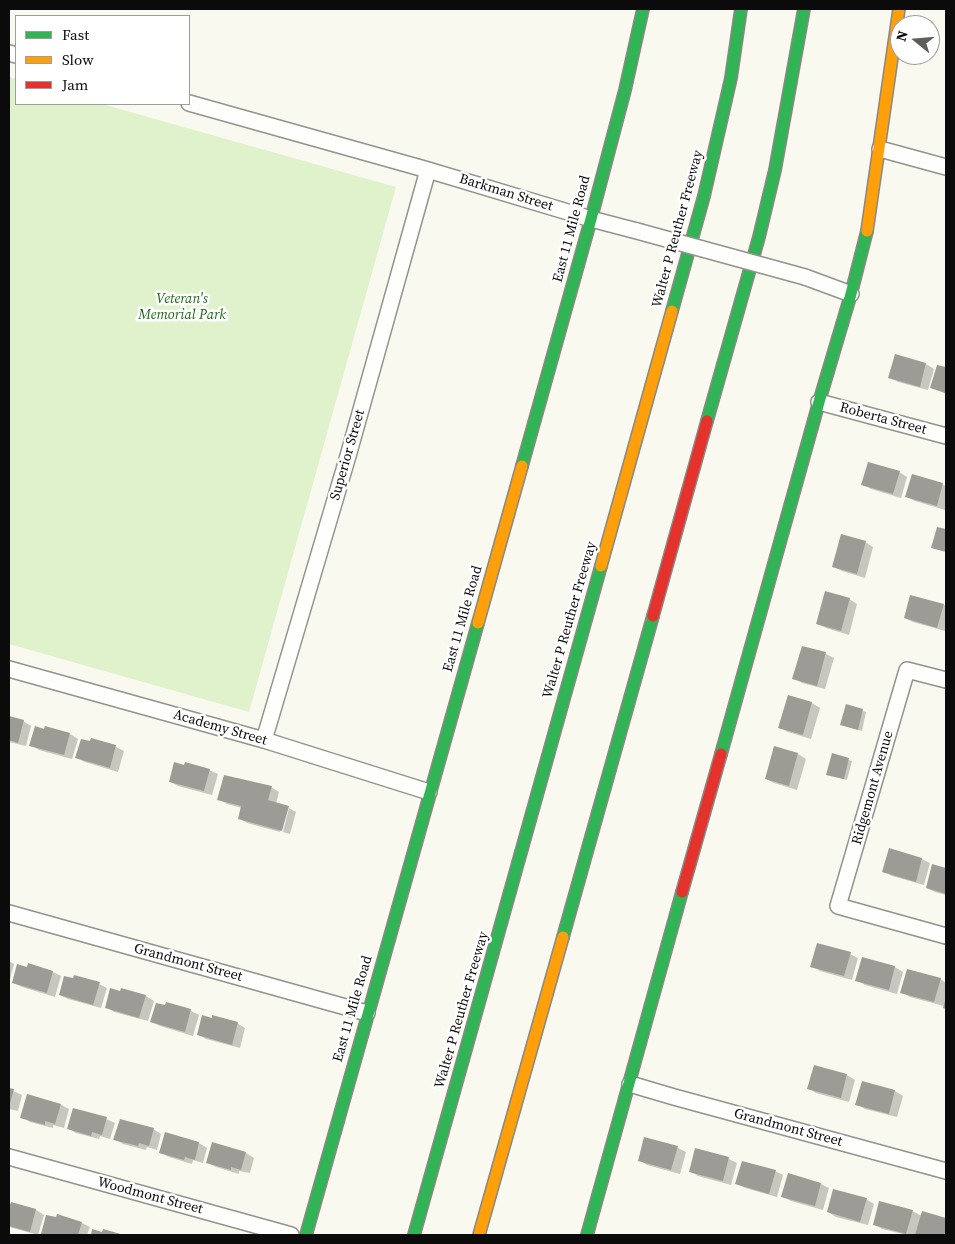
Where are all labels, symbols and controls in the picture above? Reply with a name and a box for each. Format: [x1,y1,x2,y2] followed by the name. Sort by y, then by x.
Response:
[15,15,190,105] legend
[890,15,940,65] north arrow
[62,24,89,45] text: Fast
[891,28,913,44] text: N
[62,49,94,70] text: Slow
[62,74,88,95] text: Jam
[649,149,707,309] street label: Walter P Reuther Freeway
[457,171,555,215] street label: Barkman Street
[550,174,594,284] street label: East 11 Mile Road
[138,291,226,324] park label: Veteran's Memorial Park
[838,399,928,439] street label: Roberta Street
[327,408,369,502] street label: Superior Street
[540,540,600,700] street label: Walter P Reuther Freeway
[440,564,486,674] street label: East 11 Mile Road
[171,707,269,749] street label: Academy Street
[849,729,897,847] street label: Ridgemont Avenue
[432,930,492,1090] street label: Walter P Reuther Freeway
[132,940,244,986] street label: Grandmont Street
[330,954,376,1064] street label: East 11 Mile Road
[732,1105,844,1151] street label: Grandmont Street
[95,1174,205,1218] street label: Woodmont Street

